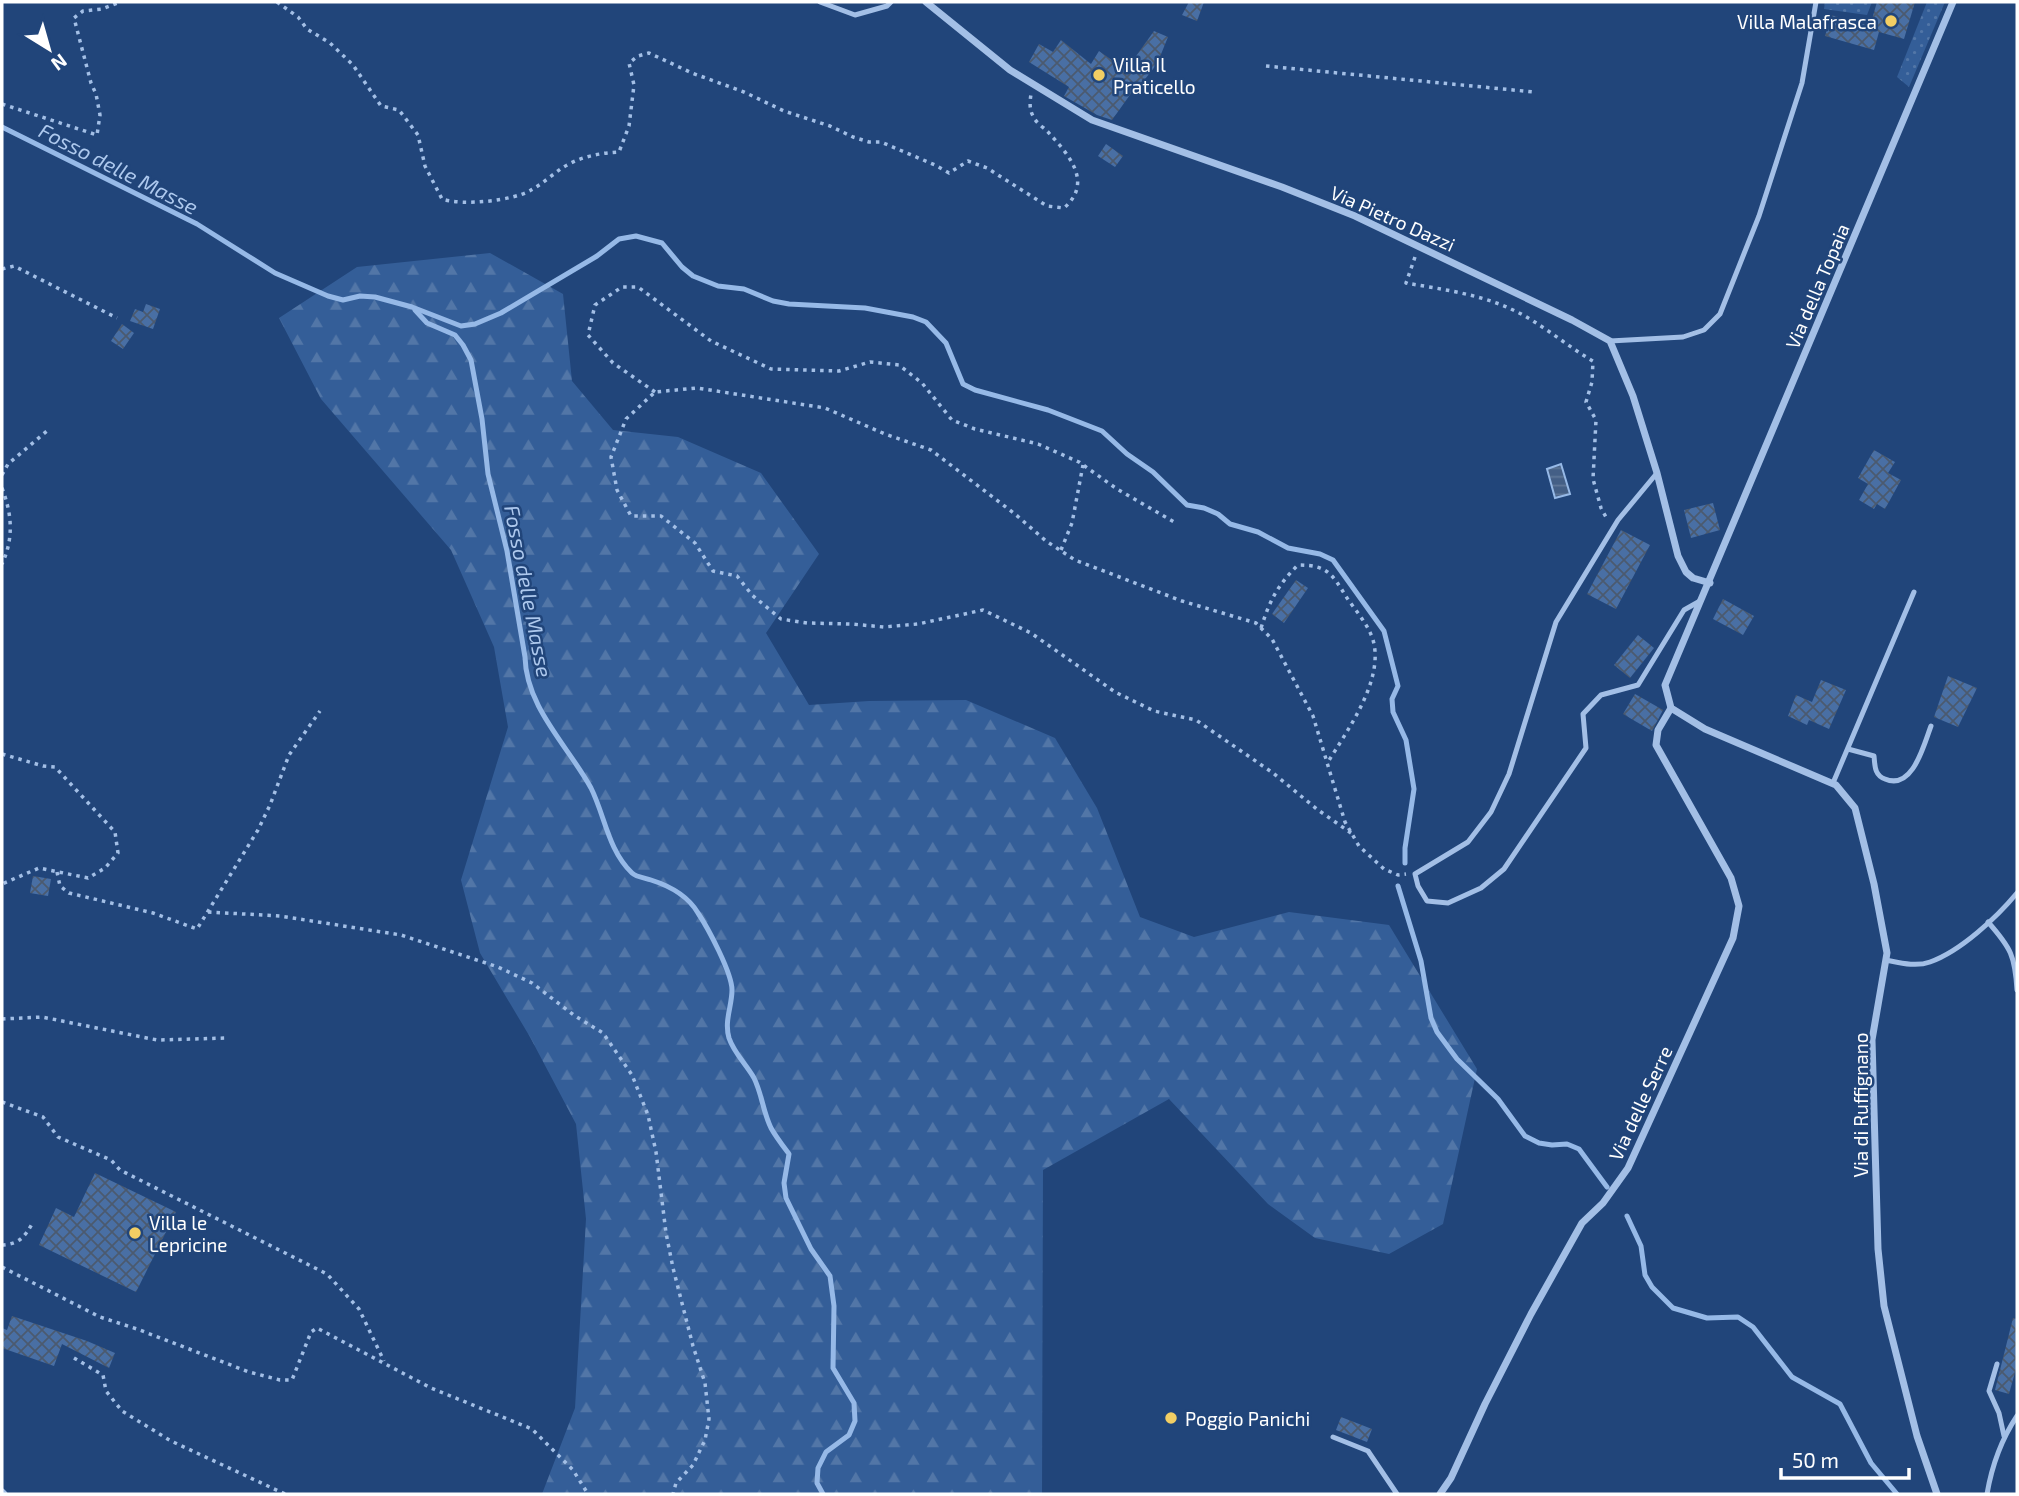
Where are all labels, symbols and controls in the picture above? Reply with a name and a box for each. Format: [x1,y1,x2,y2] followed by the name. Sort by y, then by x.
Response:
[1737,10,1877,33] place label: Villa Malafrasca
[1883,13,1899,29] marker: Villa Malafrasca
[14,14,84,84] north arrow
[47,50,72,76] text: N
[1113,53,1196,98] place label: Villa Il Praticello
[1091,67,1107,83] marker: Villa Il Praticello
[35,117,203,219] water label: Fosso delle Masse
[1327,180,1459,256] street label: Via Pietro Dazzi
[1780,220,1854,352] street label: Via della Topaia
[500,503,558,679] water label: Fosso delle Masse
[1849,1033,1872,1177] street label: Via di Ruffignano
[1603,1042,1677,1164] street label: Via delle Serre
[149,1211,228,1256] place label: Villa le Lepricine
[127,1225,143,1241] marker: Villa le Lepricine
[1185,1407,1310,1430] place label: Poggio Panichi
[1163,1410,1179,1426] marker: Poggio Panichi
[1781,1436,1909,1480] scale bar
[1792,1447,1839,1472] text: 50 m

